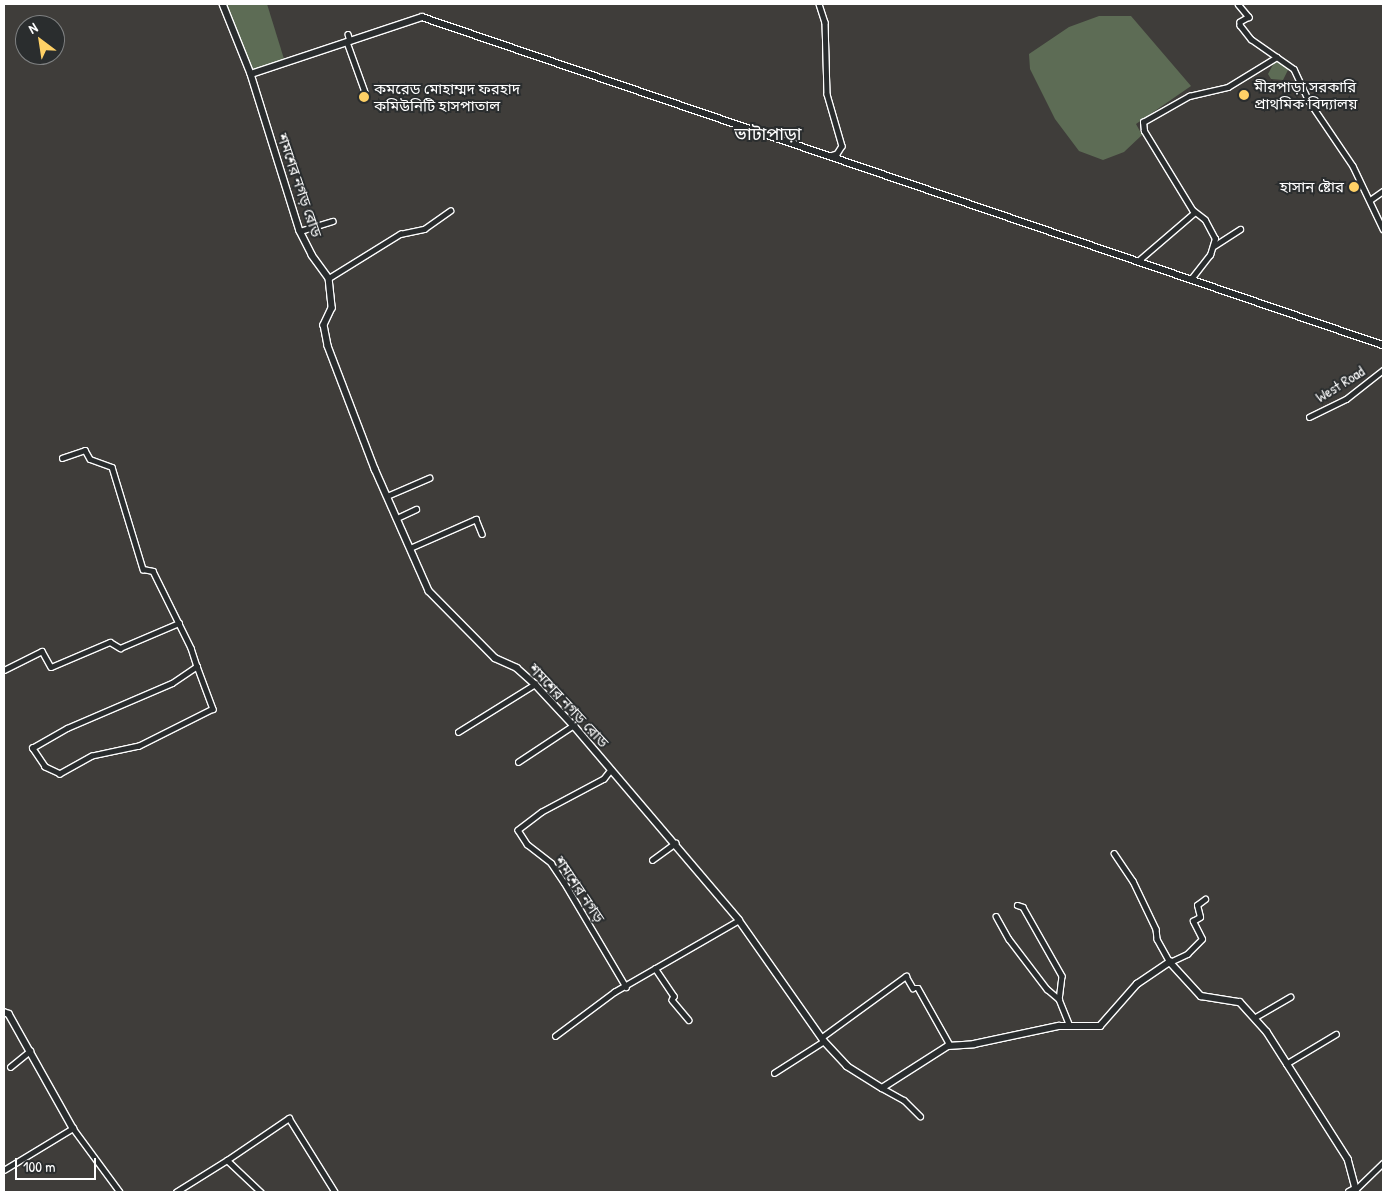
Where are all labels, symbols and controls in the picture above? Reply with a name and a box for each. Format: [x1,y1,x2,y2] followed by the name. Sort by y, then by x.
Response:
[15,15,65,65] north arrow
[24,18,41,38] text: N
[1254,77,1357,112] place label: মীরপাড়া সরকারি প্রাথমিক বিদ্যালয়
[374,79,520,114] place label: কমরেড মোহাম্মদ ফরহাদ কমিউনিটি হাসপাতাল
[1238,89,1250,101] marker: মীরপাড়া সরকারি প্রাথমিক বিদ্যালয়
[358,91,370,103] marker: কমরেড মোহাম্মদ ফরহাদ কমিউনিটি হাসপাতাল
[734,123,802,145] district label: ভাটাপাড়া
[274,131,326,239] street label: শমশের নগড় রোড
[1280,178,1344,196] place label: হাসান ষ্টোর
[1348,181,1360,193] marker: হাসান ষ্টোর
[1312,362,1368,406] street label: West Road
[525,659,613,751] street label: শমশের নগড় রোড
[551,852,609,926] street label: শমশের নগড়
[18,1148,99,1180] scale bar
[23,1156,56,1177] text: 100 m

